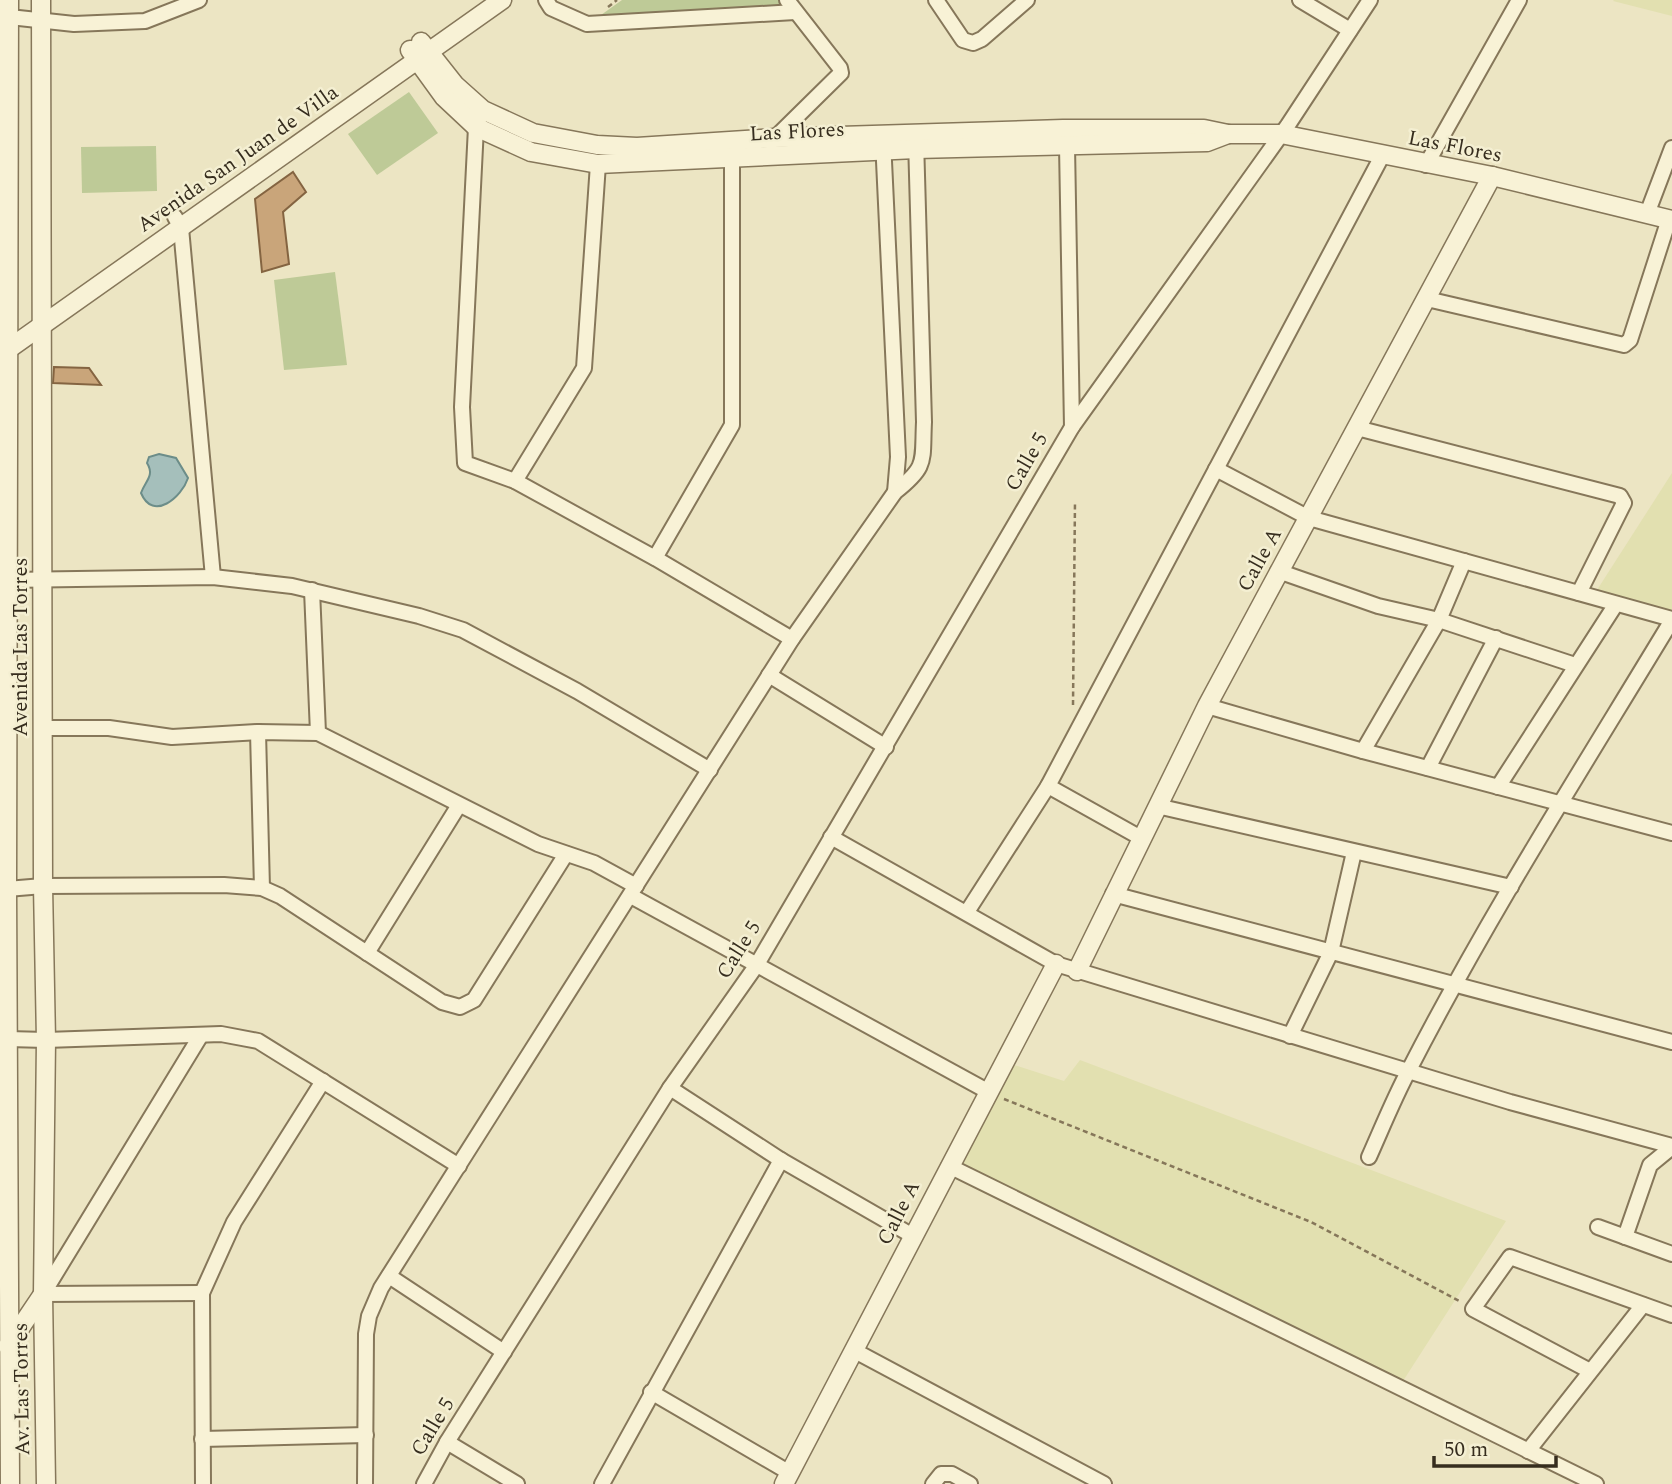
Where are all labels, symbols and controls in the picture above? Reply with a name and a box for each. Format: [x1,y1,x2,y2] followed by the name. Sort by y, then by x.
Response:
[131,77,346,241] street label: Avenida San Juan de Villa
[749,114,845,150] street label: Las Flores
[1405,122,1505,172] street label: Las Flores
[997,426,1057,498] street label: Calle 5
[1229,522,1291,598] street label: Calle A
[5,557,37,737] street label: Avenida Las Torres
[709,915,769,985] street label: Calle 5
[869,1175,929,1251] street label: Calle A
[5,1322,39,1456] street label: Av. Las Torres
[403,1391,463,1463] street label: Calle 5
[1434,1424,1556,1468] scale bar
[1444,1434,1488,1466] text: 50 m

